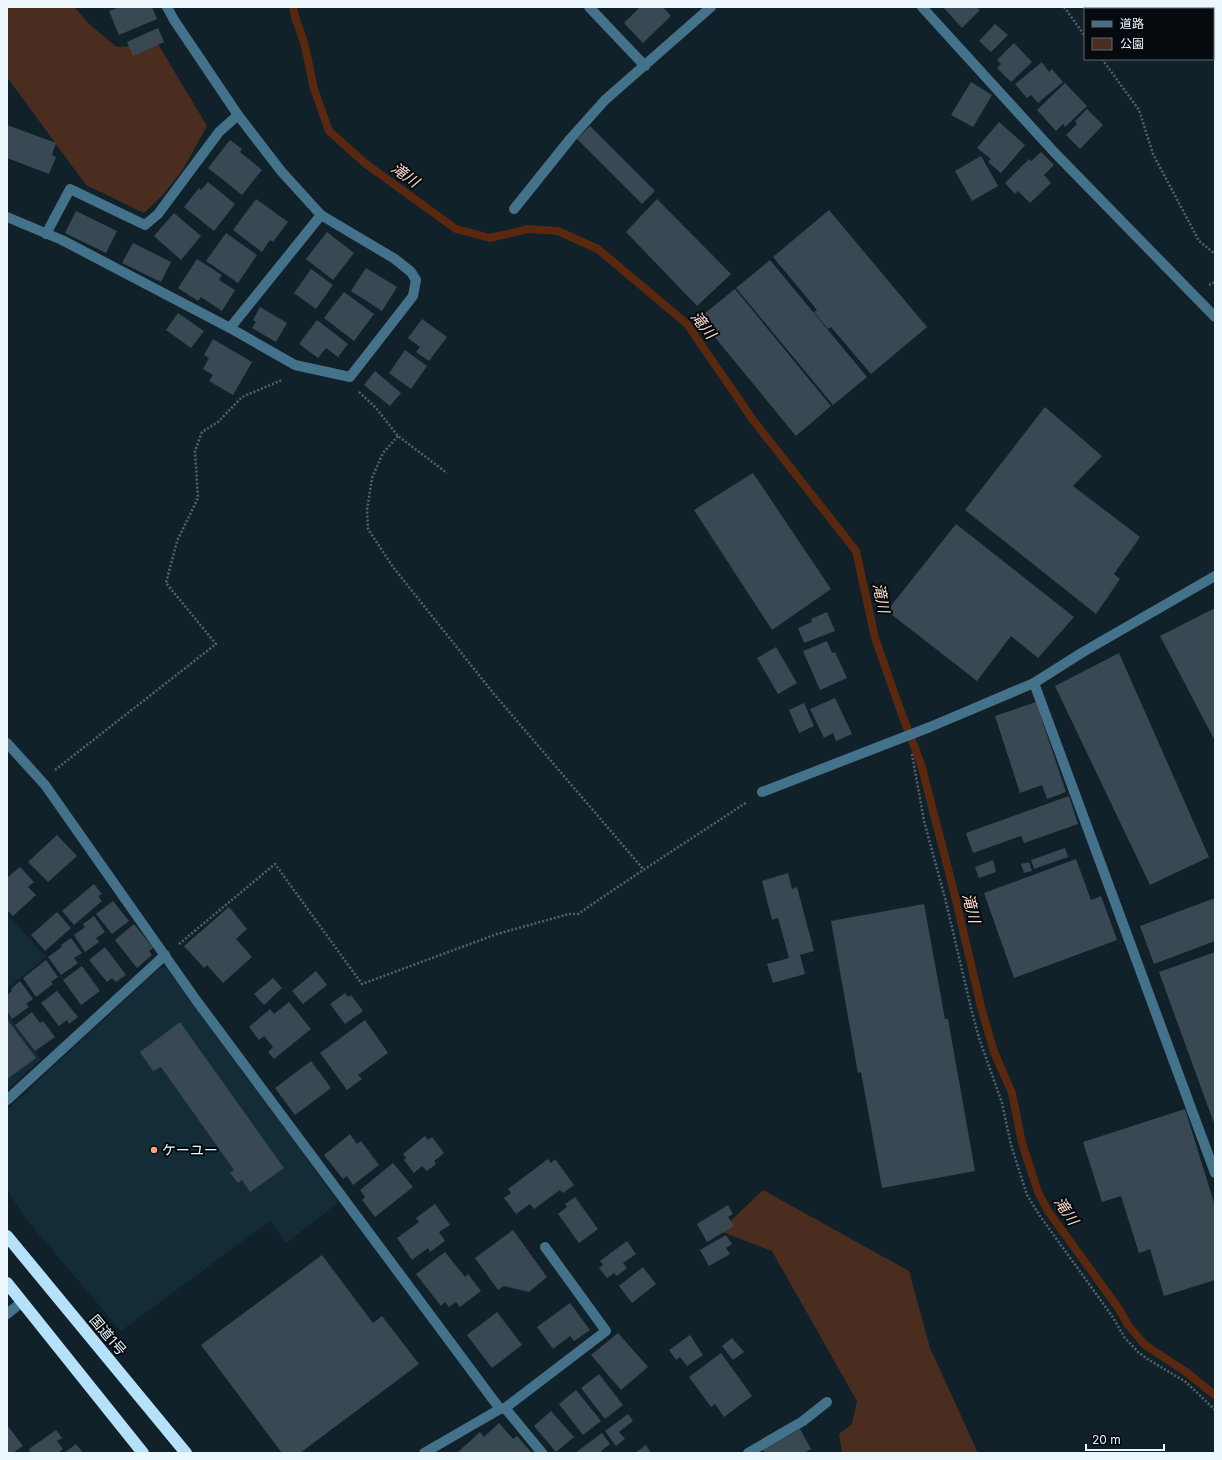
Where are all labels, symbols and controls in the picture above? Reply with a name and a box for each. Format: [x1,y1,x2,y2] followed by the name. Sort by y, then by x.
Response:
[1084,8,1214,60] legend
[1120,16,1144,31] text: 道路
[1120,36,1144,51] text: 公園
[388,158,425,192] water label: 滝川
[687,307,721,344] water label: 滝川
[869,581,894,616] water label: 滝川
[959,891,985,927] water label: 滝川
[162,1141,218,1158] place label: ケーユー
[149,1145,159,1155] marker: ケーユー
[1050,1193,1084,1230] water label: 滝川
[87,1311,130,1358] street label: 国道1号
[1086,1426,1164,1452] scale bar
[1092,1432,1121,1447] text: 20 m

